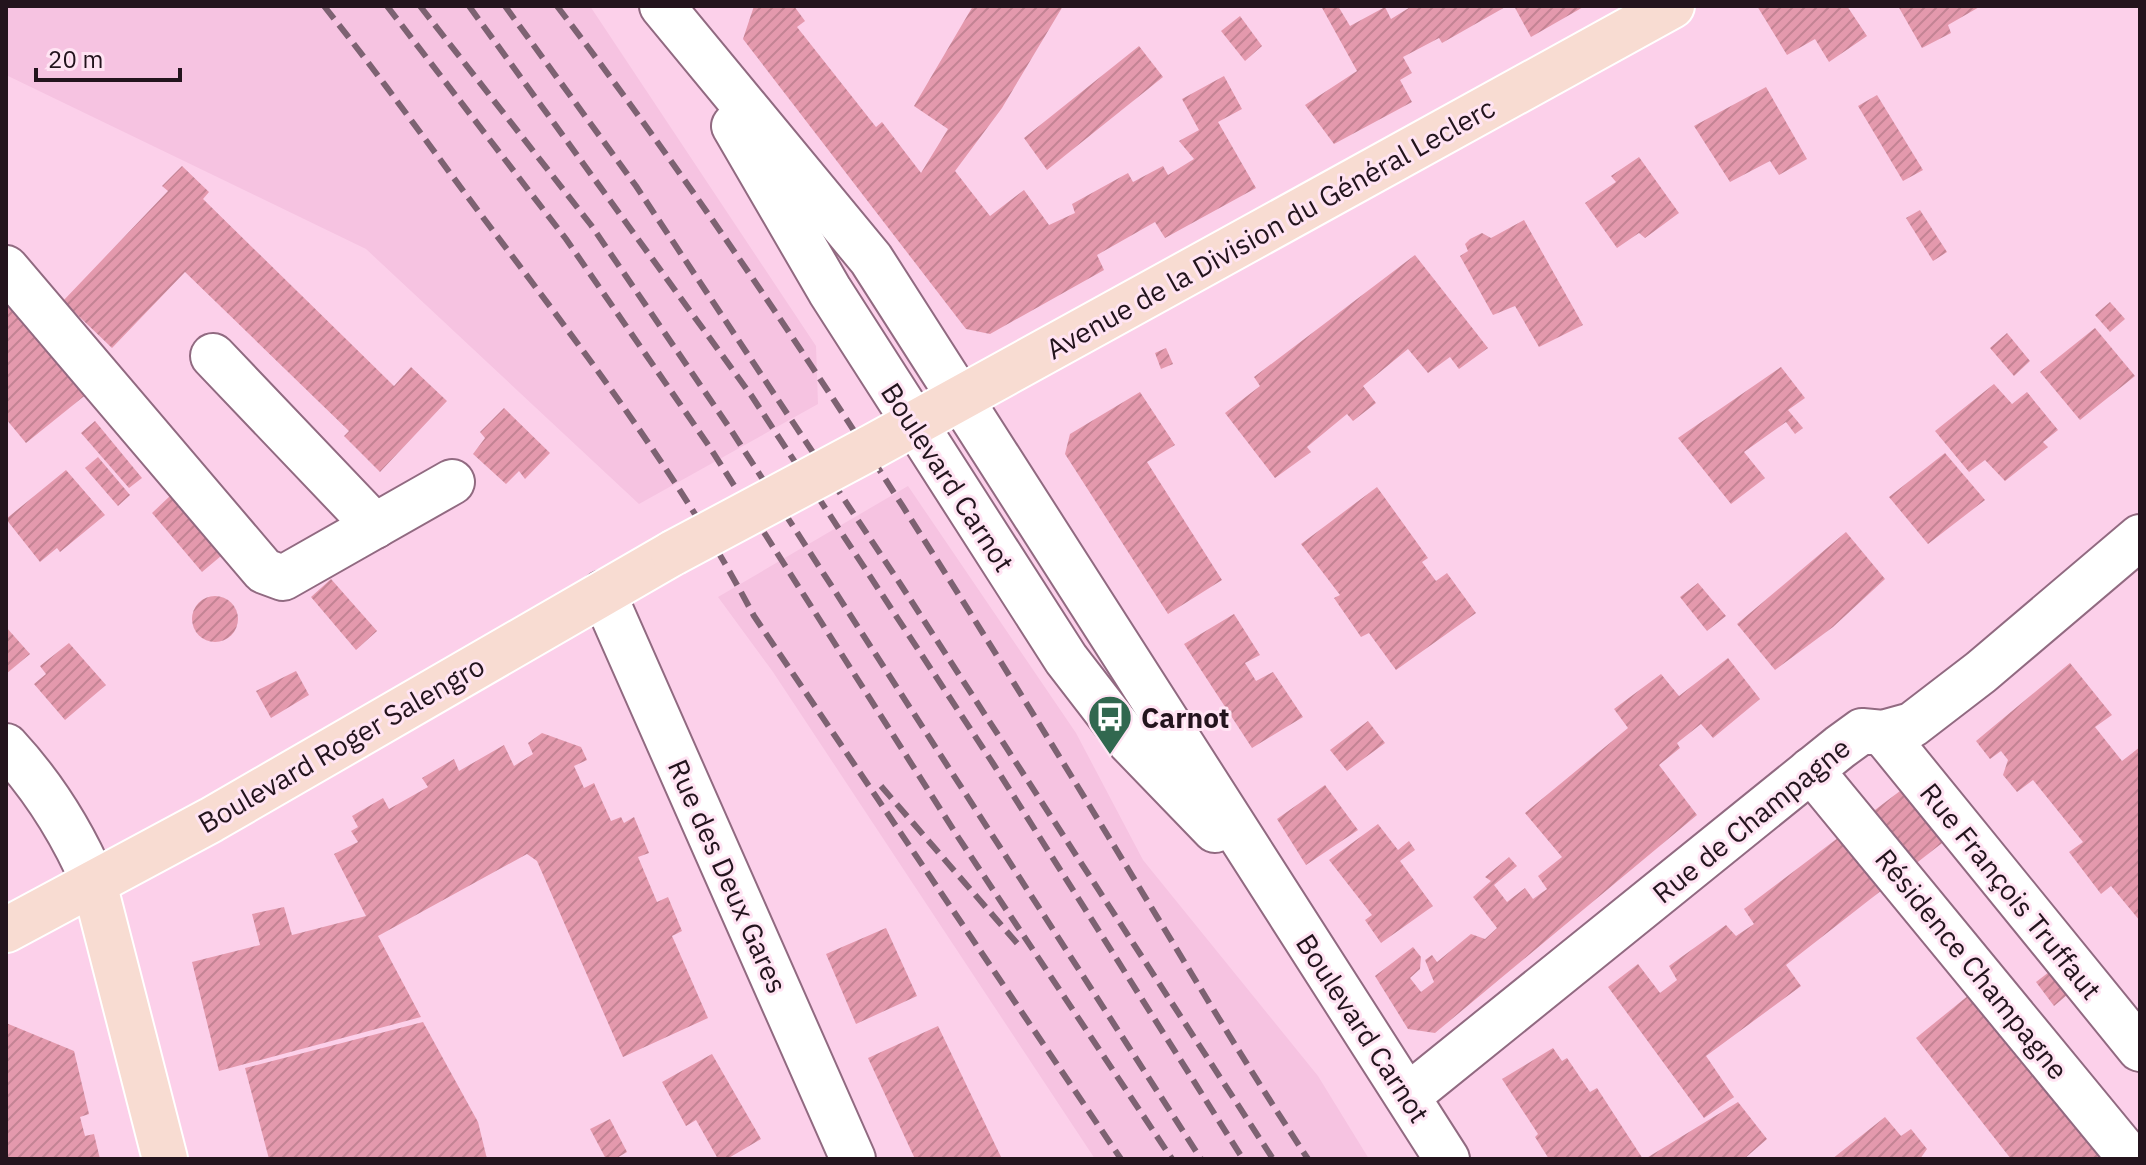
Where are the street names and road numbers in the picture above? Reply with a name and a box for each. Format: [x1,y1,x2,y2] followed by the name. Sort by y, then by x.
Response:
[1039,89,1501,367] street label: Avenue de la Division du Général Leclerc
[873,375,1023,579] street label: Boulevard Carnot
[191,647,491,841] street label: Boulevard Roger Salengro
[1645,729,1857,911] street label: Rue de Champagne
[660,753,796,999] street label: Rue des Deux Gares
[1912,775,2110,1007] street label: Rue François Truffaut
[1867,841,2077,1087] street label: Résidence Champagne
[1288,926,1438,1130] street label: Boulevard Carnot

